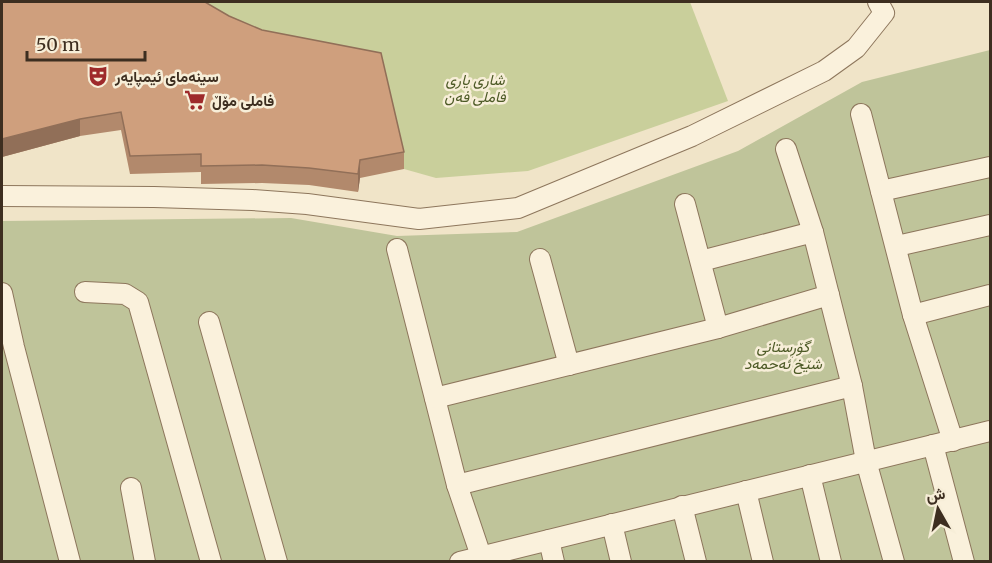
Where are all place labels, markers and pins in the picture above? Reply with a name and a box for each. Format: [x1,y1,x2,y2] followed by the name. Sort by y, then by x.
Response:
[86,64,110,88] theatre icon: سینەمای ئیمپایەر
[114,67,219,87] place label: سینەمای ئیمپایەر
[183,88,207,112] supermarket icon: فاملی مۆڵ
[212,91,274,110] place label: فاملی مۆڵ

